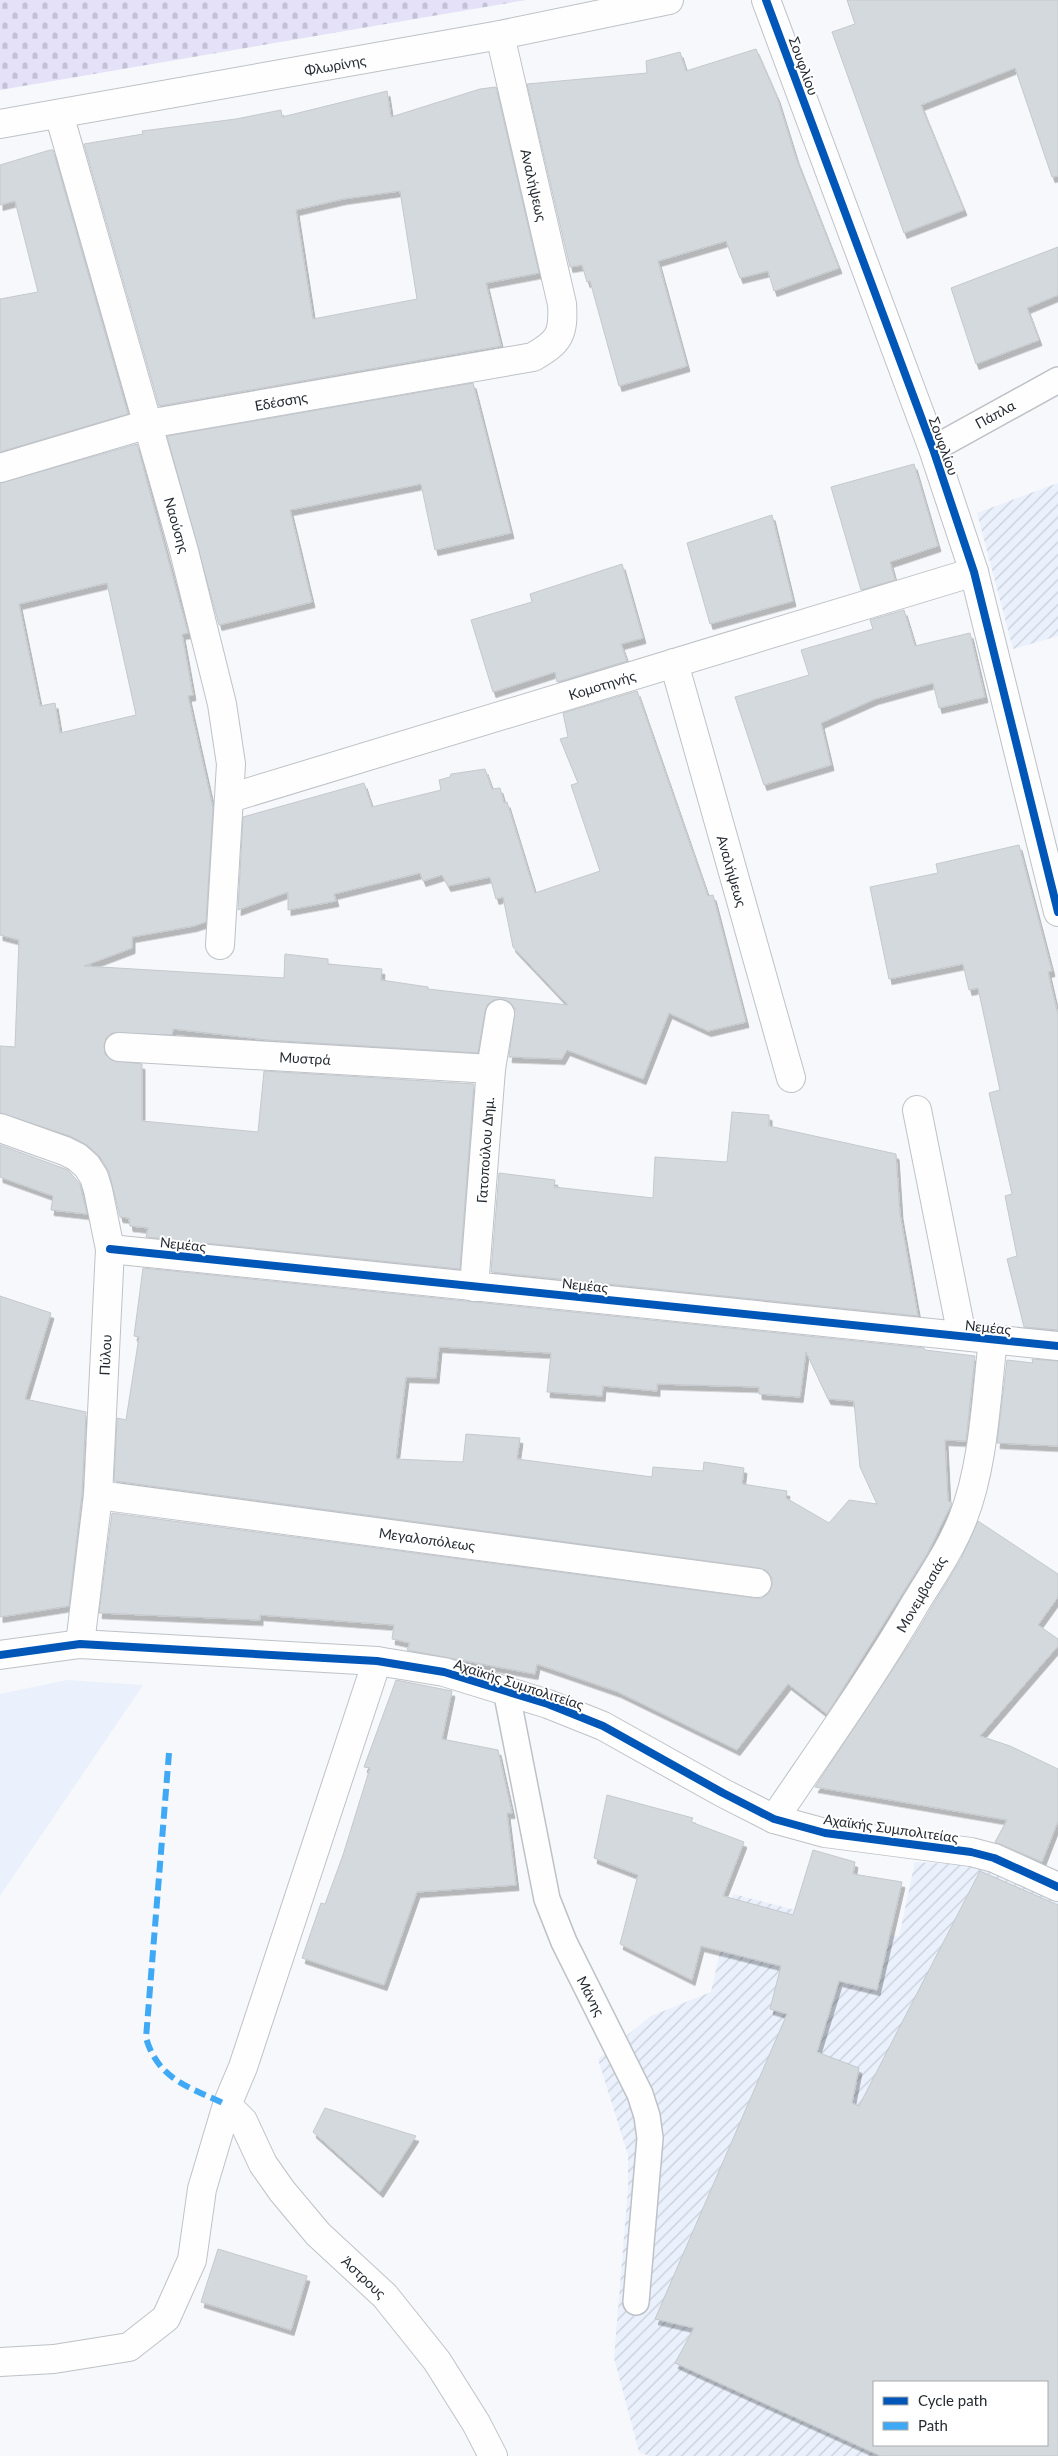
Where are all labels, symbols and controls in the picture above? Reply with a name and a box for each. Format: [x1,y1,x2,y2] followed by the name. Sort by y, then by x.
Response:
[786,35,822,97] street label: Σουφλίου
[303,51,368,79] street label: Φλωρίνης
[517,147,551,223] street label: Αναλήψεως
[253,388,309,414] street label: Εδέσσης
[972,396,1019,432] street label: Πάπλα
[926,415,962,477] street label: Σουφλίου
[161,495,193,555] street label: Ναούσης
[566,667,638,703] street label: Κομοτηνής
[714,833,751,909] street label: Αναλήψεως
[279,1048,332,1068] street label: Μυστρά
[473,1096,497,1204] street label: Γατοπούλου Δημ.
[159,1233,207,1255] street label: Νεμέας
[561,1274,609,1296] street label: Νεμέας
[964,1316,1012,1338] street label: Νεμέας
[95,1334,115,1376] street label: Πύλου
[378,1524,477,1554] street label: Μεγαλοπόλεως
[892,1552,950,1635] street label: Μονεμβασιάς
[452,1655,587,1713] street label: Αχαϊκής Συμπολιτείας
[823,1810,960,1846] street label: Αχαϊκής Συμπολιτείας
[574,1973,609,2019] street label: Μάνης
[338,2252,390,2302] street label: Άστρους
[873,2381,1048,2446] legend
[918,2391,987,2409] text: Cycle path
[918,2416,948,2434] text: Path

